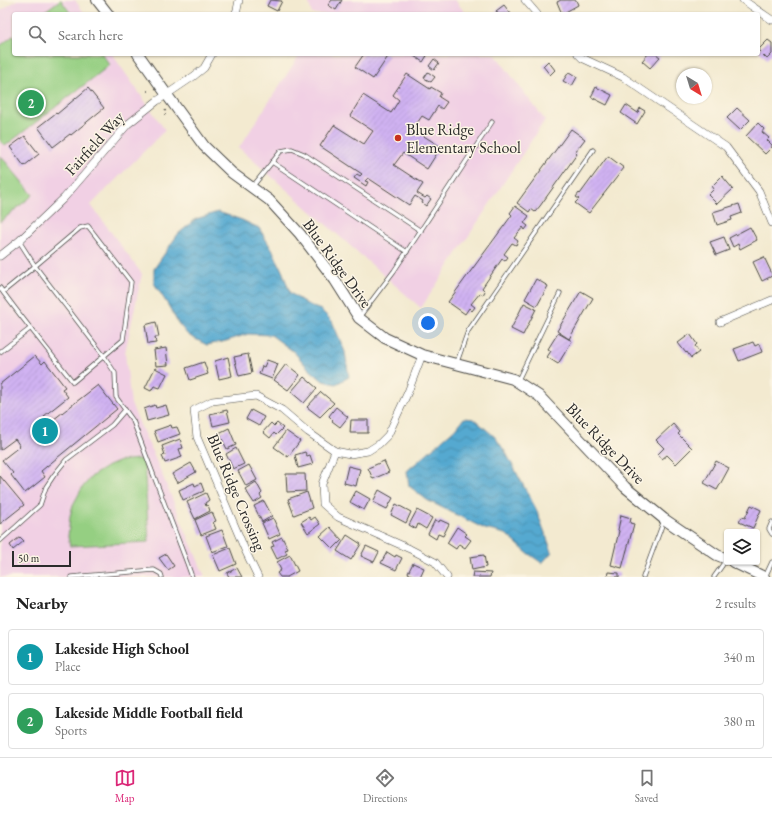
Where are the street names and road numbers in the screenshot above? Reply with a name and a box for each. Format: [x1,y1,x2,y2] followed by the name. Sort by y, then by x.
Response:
[60,106,129,180] street label: Fairfield Way
[298,215,377,312] street label: Blue Ridge Drive
[562,398,650,488] street label: Blue Ridge Drive
[202,430,271,555] street label: Blue Ridge Crossing

